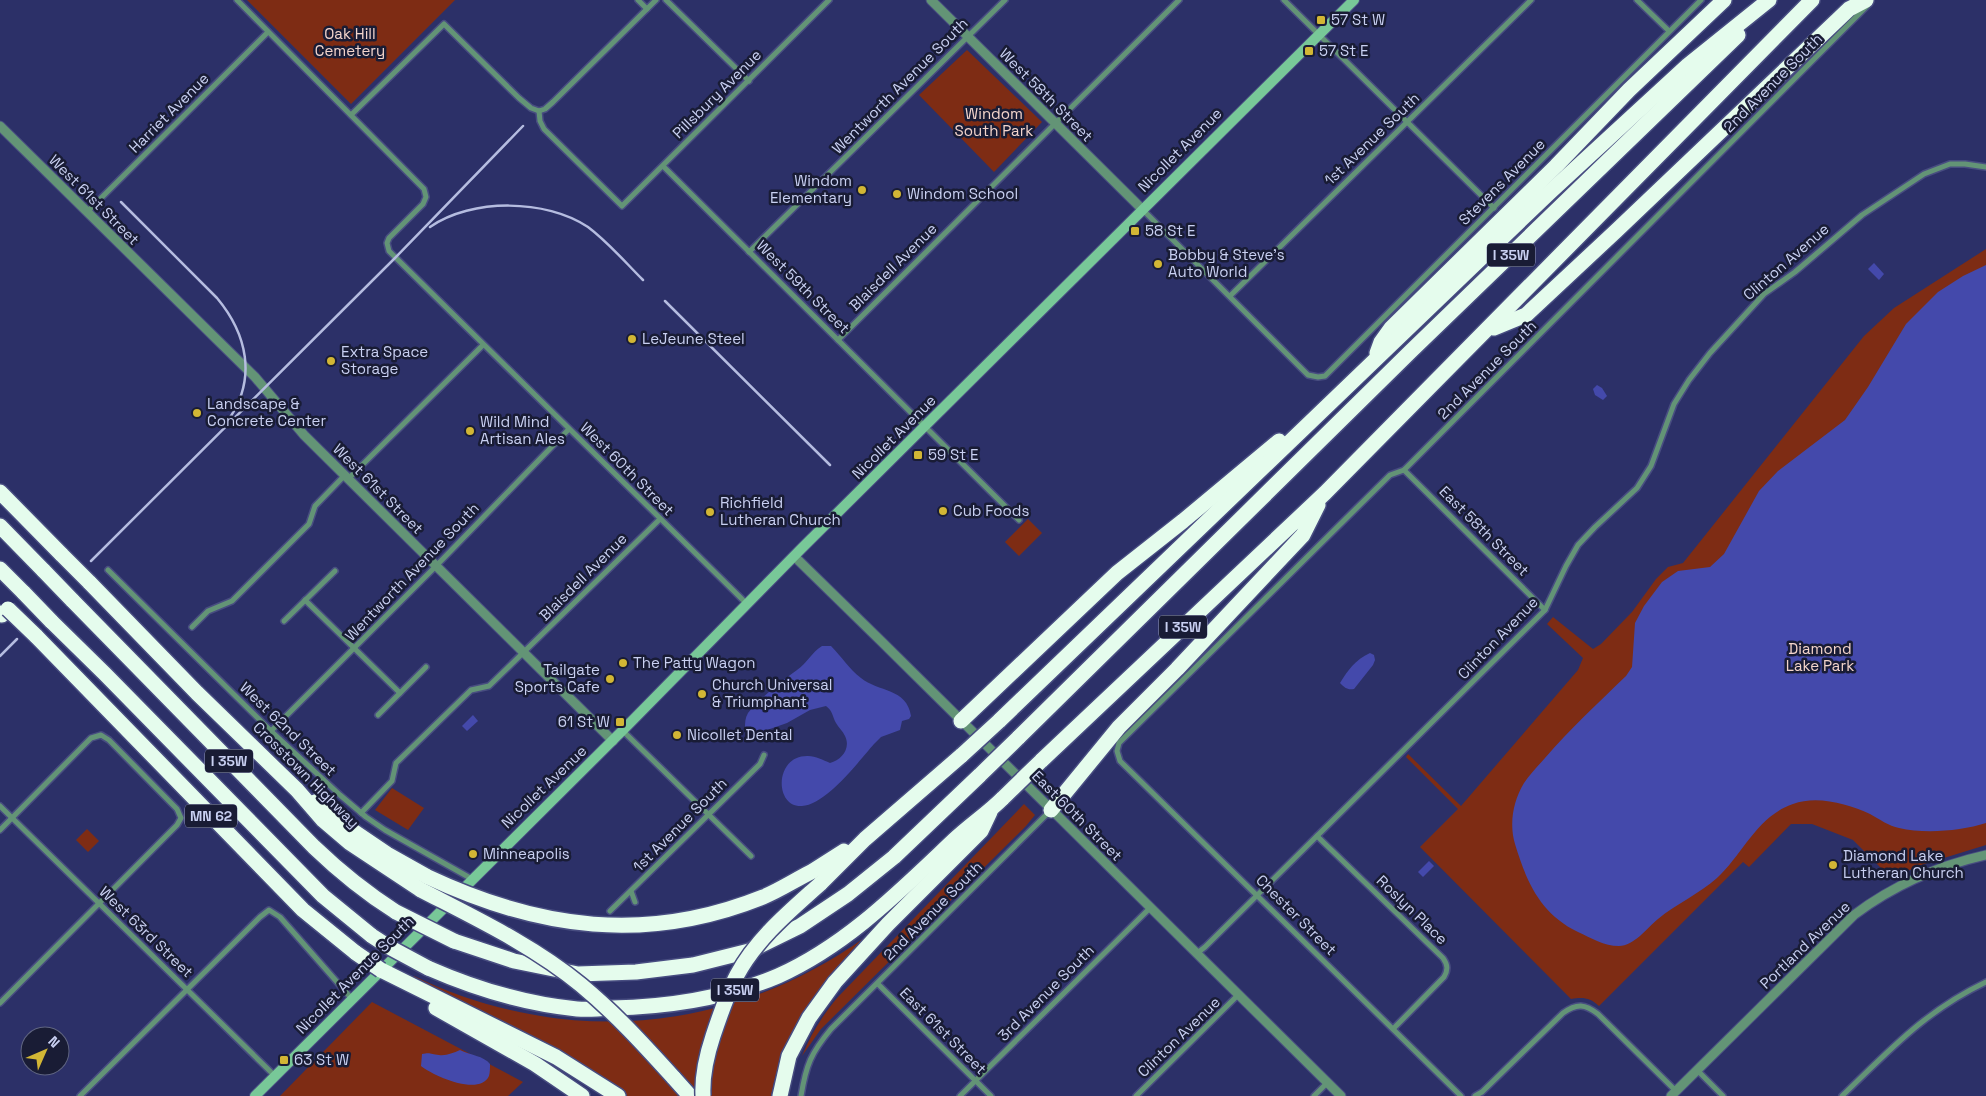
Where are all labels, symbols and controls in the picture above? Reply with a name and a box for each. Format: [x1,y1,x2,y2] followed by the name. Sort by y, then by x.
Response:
[1331,10,1385,29] place label: 57 St W
[828,14,972,158] street label: Wentworth Avenue South
[1315,14,1327,26] marker: 57 St W
[315,24,385,60] park label: Oak Hill Cemetery
[1719,29,1826,136] street label: 2nd Avenue South
[1319,41,1369,60] place label: 57 St E
[996,44,1097,145] street label: West 58th Street
[668,45,765,142] street label: Pillsbury Avenue
[1303,45,1315,57] marker: 57 St E
[125,69,213,157] street label: Harriet Avenue
[1320,88,1423,189] street label: 1st Avenue South
[1134,103,1226,196] street label: Nicollet Avenue
[955,104,1033,140] park label: Windom South Park
[1454,134,1549,229] street label: Stevens Avenue
[45,150,144,249] street label: West 61st Street
[770,171,852,207] place label: Windom Elementary
[856,184,868,196] marker: Windom Elementary
[907,184,1018,203] place label: Windom School
[891,188,903,200] marker: Windom School
[845,219,941,314] street label: Blaisdell Avenue
[1739,219,1833,304] street label: Clinton Avenue
[1145,221,1196,240] place label: 58 St E
[1129,225,1141,237] marker: 58 St E
[753,236,854,337] street label: West 59th Street
[1487,244,1535,266] road number: I 35W
[1168,245,1285,281] place label: Bobby & Steve's Auto World
[1152,258,1164,270] marker: Bobby & Steve's Auto World
[1433,316,1540,423] street label: 2nd Avenue South
[642,329,745,348] place label: LeJeune Steel
[626,333,638,345] marker: LeJeune Steel
[341,342,428,378] place label: Extra Space Storage
[325,355,337,367] marker: Extra Space Storage
[848,390,940,483] street label: Nicollet Avenue
[207,394,326,430] place label: Landscape & Concrete Center
[191,407,203,419] marker: Landscape & Concrete Center
[480,412,565,448] place label: Wild Mind Artisan Ales
[576,418,678,520] street label: West 60th Street
[464,425,476,437] marker: Wild Mind Artisan Ales
[329,439,428,538] street label: West 61st Street
[928,445,978,464] place label: 59 St E
[912,449,924,461] marker: 59 St E
[1435,482,1533,580] street label: East 58th Street
[720,493,841,529] place label: Richfield Lutheran Church
[341,499,483,645] street label: Wentworth Avenue South
[953,501,1030,520] place label: Cub Foods
[937,505,949,517] marker: Cub Foods
[704,506,716,518] marker: Richfield Lutheran Church
[535,529,631,624] street label: Blaisdell Avenue
[1453,592,1542,683] street label: Clinton Avenue
[1159,616,1207,638] road number: I 35W
[1786,639,1854,675] park label: Diamond Lake Park
[633,653,755,672] place label: The Patty Wagon
[617,657,629,669] marker: The Patty Wagon
[515,660,600,696] place label: Tailgate Sports Cafe
[604,673,616,685] marker: Tailgate Sports Cafe
[712,675,832,711] place label: Church Universal & Triumphant
[236,678,341,780] street label: West 62nd Street
[696,688,708,700] marker: Church Universal & Triumphant
[558,712,610,731] place label: 61 St W
[614,716,626,728] marker: 61 St W
[249,718,363,832] street label: Crosstown Highway
[687,725,793,744] place label: Nicollet Dental
[671,729,683,741] marker: Nicollet Dental
[497,741,590,832] street label: Nicollet Avenue
[205,749,253,772] road number: I 35W
[1028,766,1127,865] street label: East 60th Street
[629,774,731,876] street label: 1st Avenue South
[185,804,237,828] road number: MN 62
[483,844,570,863] place label: Minneapolis
[1843,846,1964,882] place label: Diamond Lake Lutheran Church
[467,848,479,860] marker: Minneapolis
[879,857,986,964] street label: 2nd Avenue South
[1827,859,1839,871] marker: Diamond Lake Lutheran Church
[1252,870,1341,959] street label: Chester Street
[1373,871,1452,948] street label: Roslyn Place
[95,882,197,981] street label: West 63rd Street
[1755,897,1854,993] street label: Portland Avenue
[292,912,418,1038] street label: Nicollet Avenue South
[994,941,1098,1045] street label: 3rd Avenue South
[711,978,759,1002] road number: I 35W
[896,983,991,1078] street label: East 61st Street
[1133,992,1224,1081] street label: Clinton Avenue
[20,1026,70,1076] north arrow
[45,1032,64,1051] text: N
[294,1050,349,1069] place label: 63 St W
[278,1054,290,1066] marker: 63 St W

